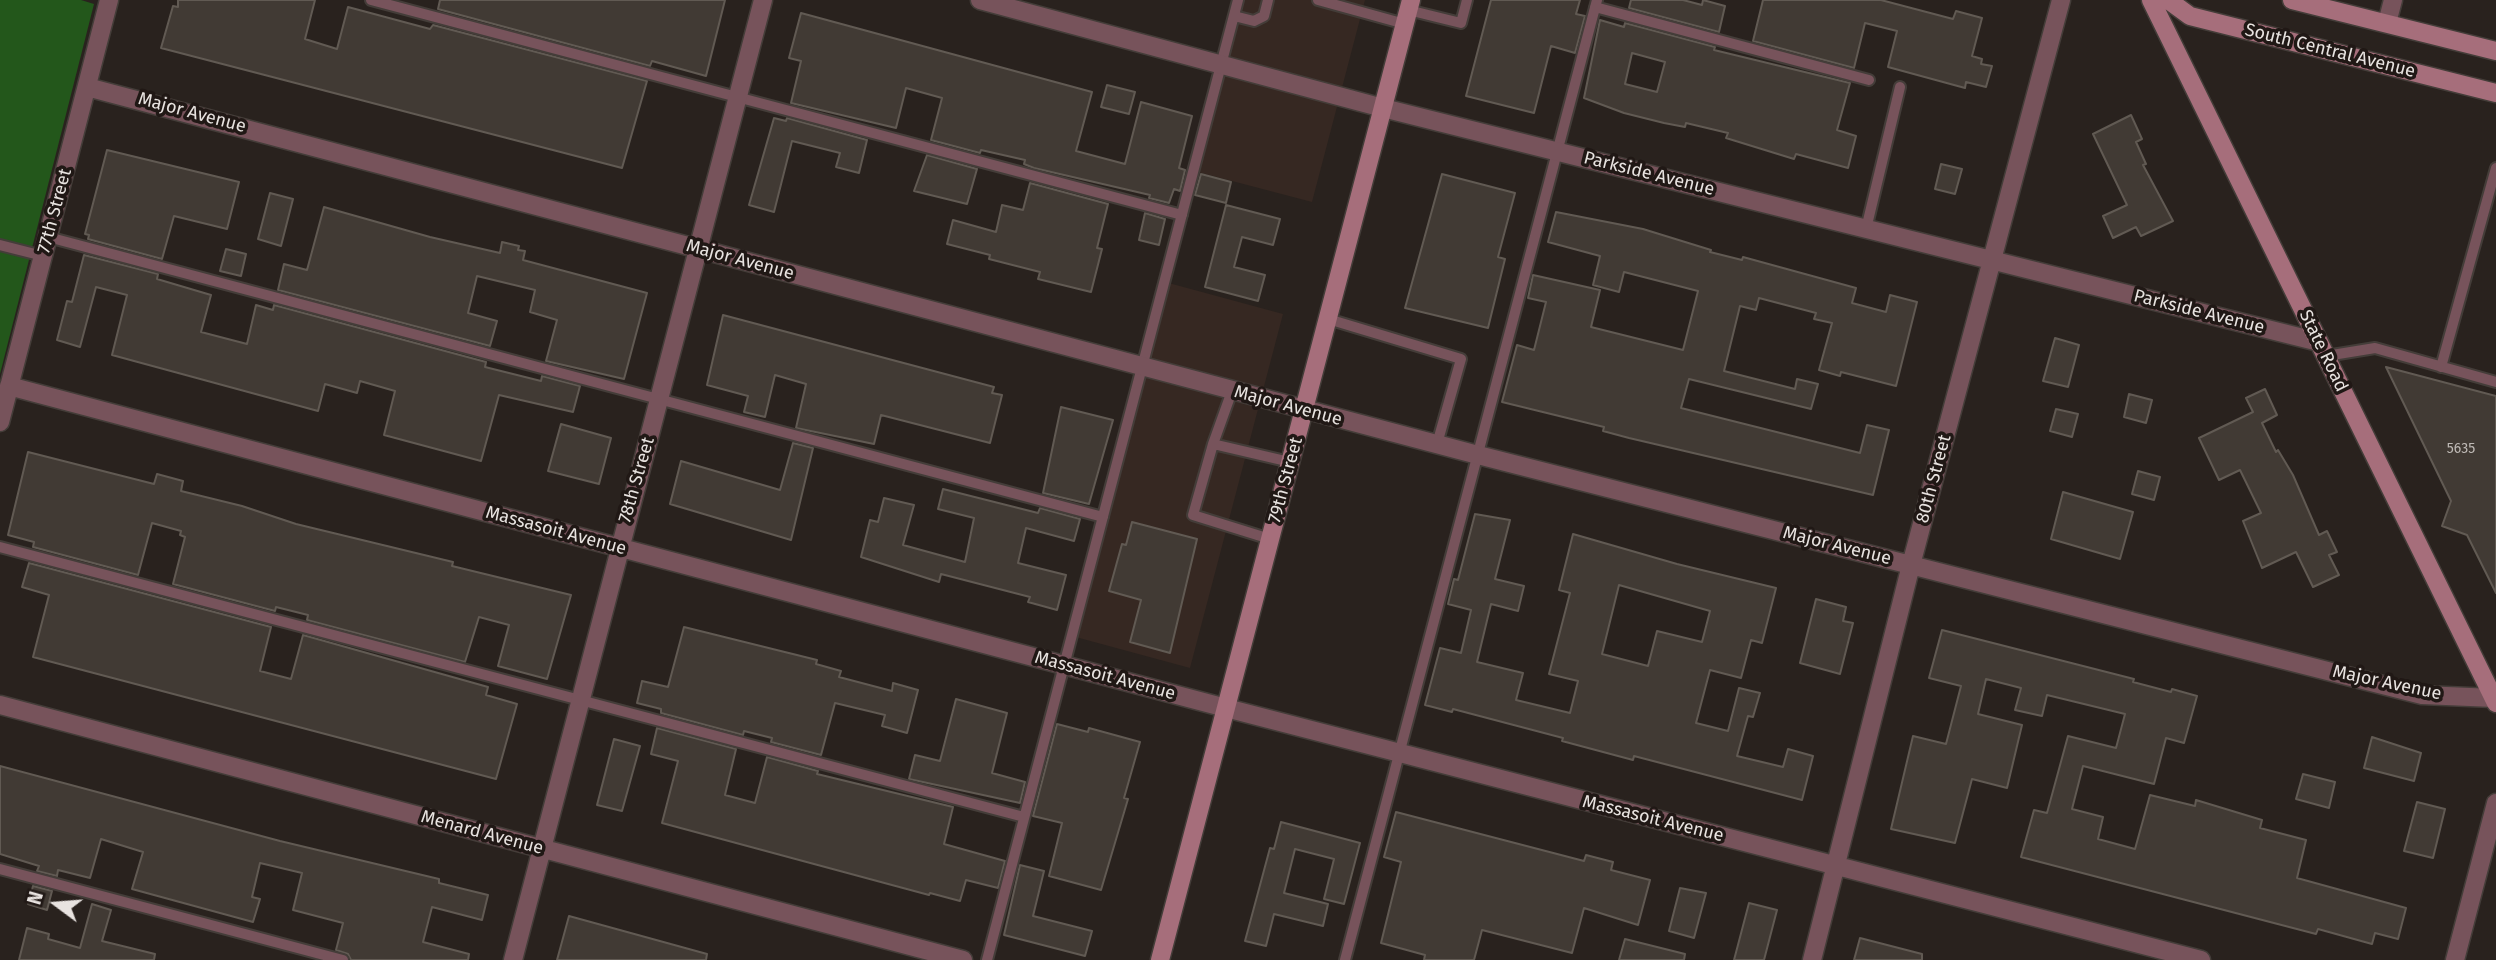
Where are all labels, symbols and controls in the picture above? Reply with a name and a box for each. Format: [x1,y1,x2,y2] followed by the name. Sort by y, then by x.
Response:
[2243,19,2417,83] street label: South Central Avenue
[136,88,248,138] street label: Major Avenue
[1581,147,1717,201] street label: Parkside Avenue
[33,166,77,256] street label: 77th Street
[684,235,796,285] street label: Major Avenue
[2131,285,2267,339] street label: Parkside Avenue
[2294,307,2352,395] street label: State Road
[1232,381,1344,431] street label: Major Avenue
[1912,432,1956,526] street label: 80th Street
[614,435,660,525] street label: 78th Street
[1264,435,1308,525] street label: 79th Street
[2447,441,2475,457] house number: 5635
[483,502,629,560] street label: Massasoit Avenue
[1781,522,1893,570] street label: Major Avenue
[1032,647,1178,705] street label: Massasoit Avenue
[2331,661,2443,705] street label: Major Avenue
[1580,791,1726,847] street label: Massasoit Avenue
[418,806,546,860] street label: Menard Avenue
[21,869,91,939] north arrow
[23,889,48,907] text: N

